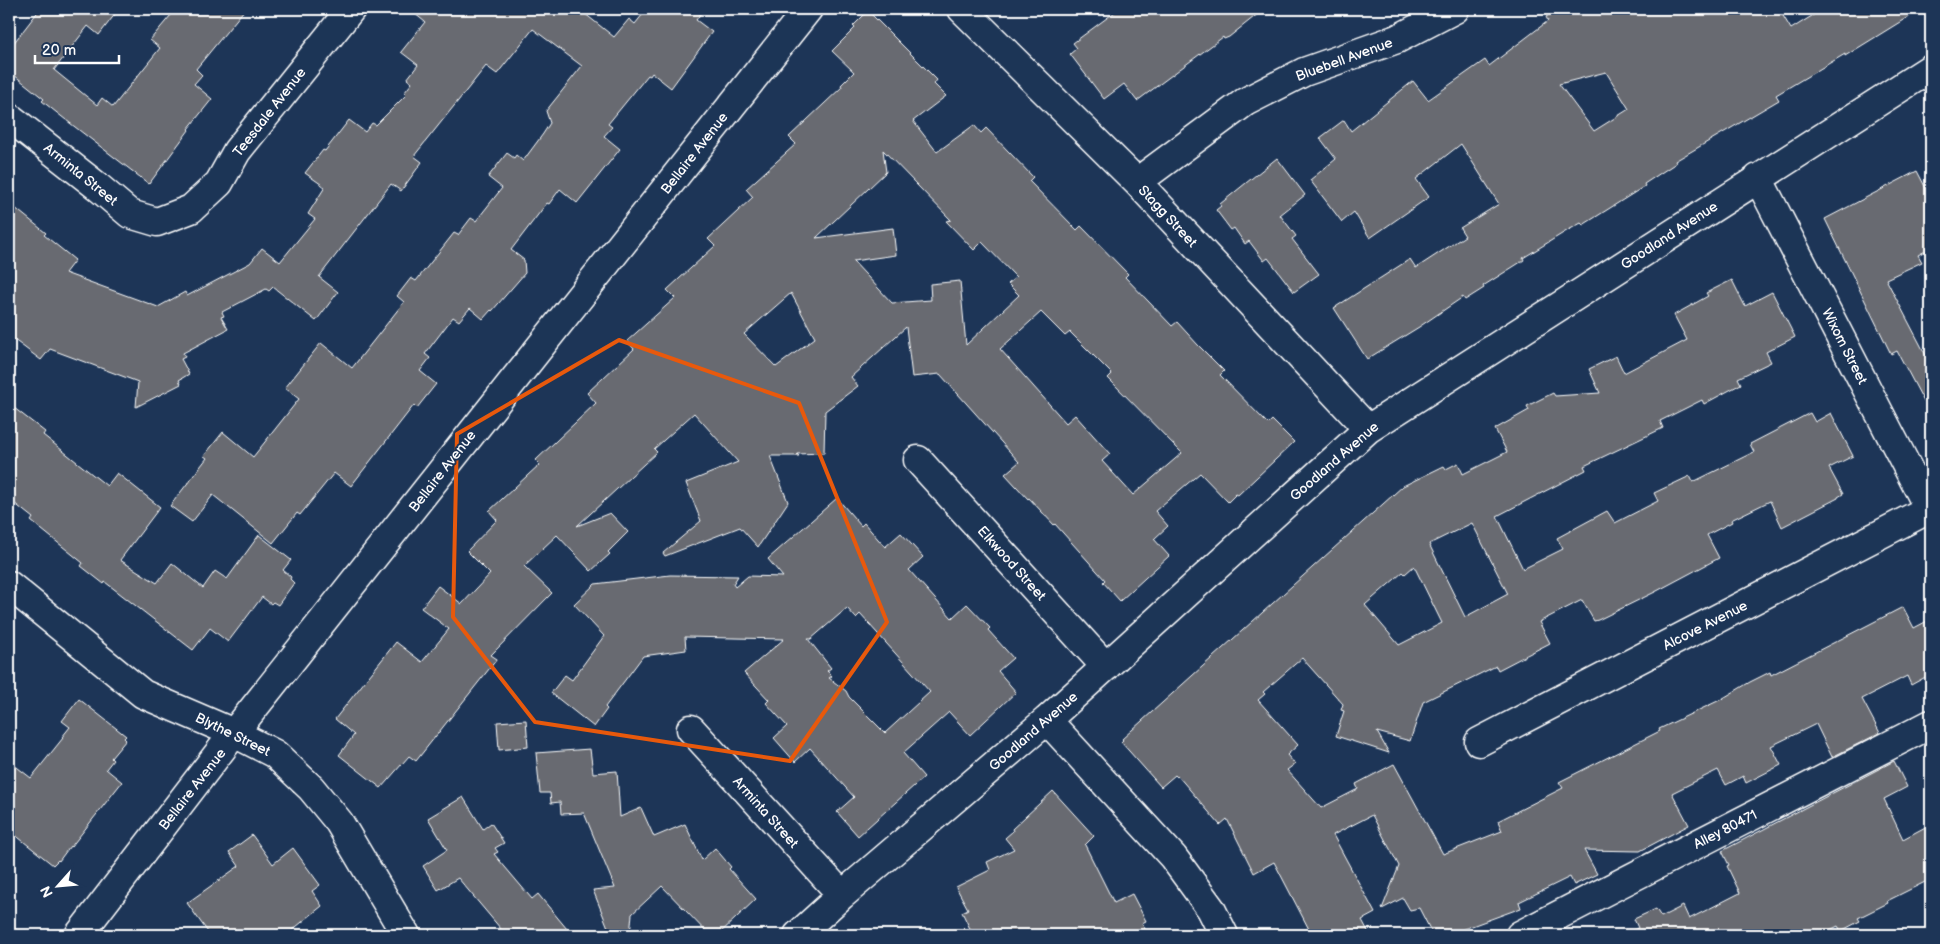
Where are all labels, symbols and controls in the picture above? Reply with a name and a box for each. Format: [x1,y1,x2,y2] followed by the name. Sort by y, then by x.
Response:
[35,32,119,64] scale bar
[1293,34,1395,85] street label: Bluebell Avenue
[42,41,76,60] text: 20 m
[229,64,309,160] street label: Teesdale Avenue
[657,109,732,198] street label: Bellaire Avenue
[40,139,122,210] street label: Arminta Street
[1135,182,1201,251] street label: Stagg Street
[1618,198,1721,273] street label: Goodland Avenue
[1818,305,1871,388] street label: Wixom Street
[1286,418,1382,505] street label: Goodland Avenue
[405,427,480,516] street label: Bellaire Avenue
[974,523,1050,605] street label: Elkwood Street
[1660,597,1750,654] street label: Alcove Avenue
[985,688,1081,775] street label: Goodland Avenue
[193,709,274,760] street label: Blythe Street
[155,745,230,834] street label: Bellaire Avenue
[729,773,803,852] street label: Arminta Street
[1690,806,1760,853] street label: Alley 80471
[32,862,82,912] north arrow
[37,883,57,900] text: N

